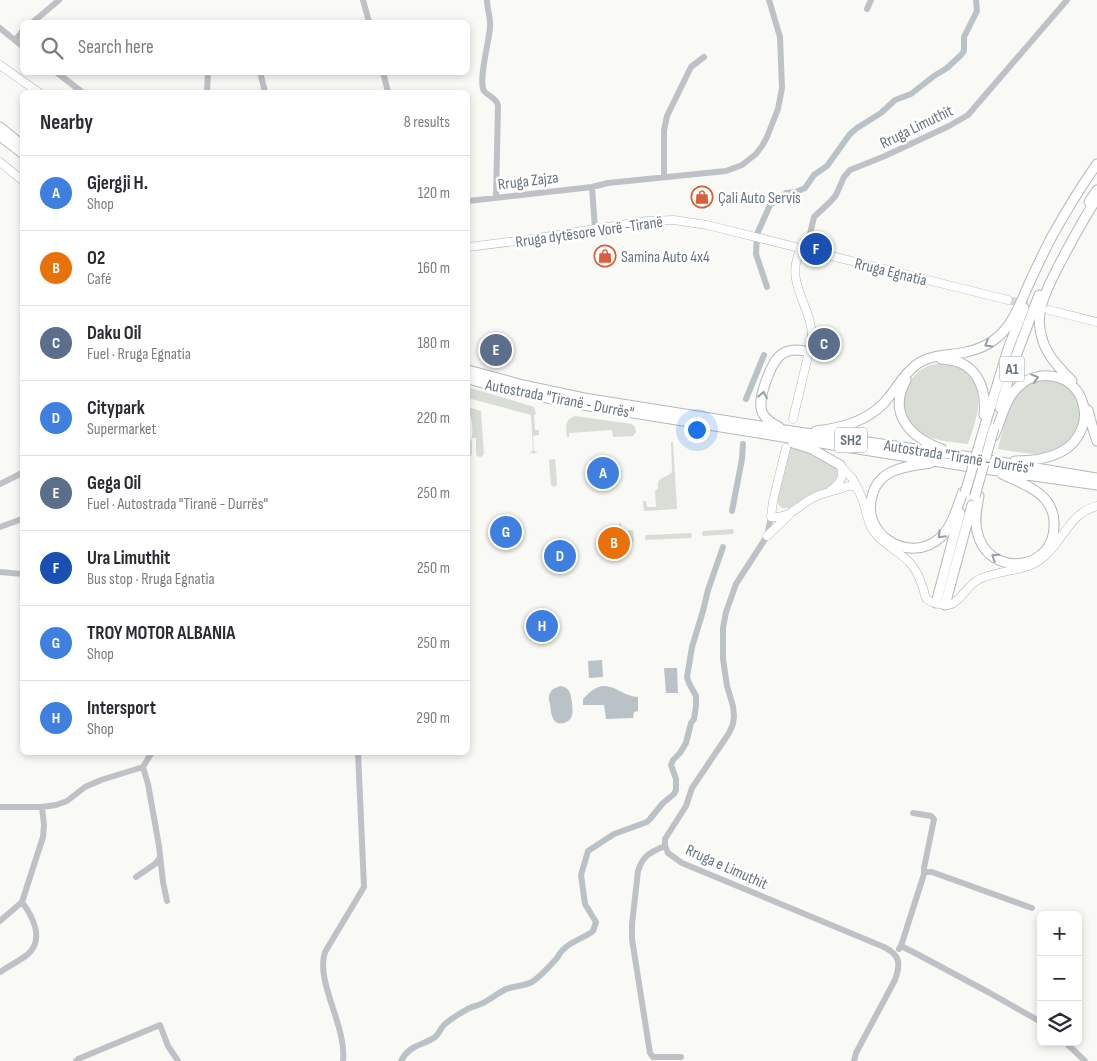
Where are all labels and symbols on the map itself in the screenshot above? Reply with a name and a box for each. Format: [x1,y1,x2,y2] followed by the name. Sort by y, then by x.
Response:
[877,101,956,153] street label: Rruga Limuthit
[497,168,560,195] street label: Rruga Zajza
[690,185,714,209] shop icon: Çali Auto Servis
[718,189,801,208] place label: Çali Auto Servis
[514,213,664,252] street label: Rruga dytësore Vorë -Tiranë
[800,230,832,268] pin: F
[593,244,617,268] shop icon: Samina Auto 4x4
[621,248,710,267] place label: Samina Auto 4x4
[853,254,929,291] street label: Rruga Egnatia
[808,325,840,363] pin: C
[480,331,512,369] pin: E
[984,337,993,347] one-way arrow
[1000,356,1024,382] road number: A1
[1030,373,1038,383] one-way arrow
[483,376,636,423] street label: Autostrada "Tiranë - Durrës"
[757,390,767,399] one-way arrow
[684,417,710,443] your location
[835,428,867,452] road number: SH2
[882,436,1035,479] street label: Autostrada "Tiranë - Durrës"
[587,454,619,492] pin: A
[490,513,522,551] pin: G
[598,524,630,562] pin: B
[938,529,947,538] one-way arrow
[544,537,576,575] pin: D
[991,553,1000,563] one-way arrow
[526,607,558,645] pin: H
[682,841,771,894] street label: Rruga e Limuthit

